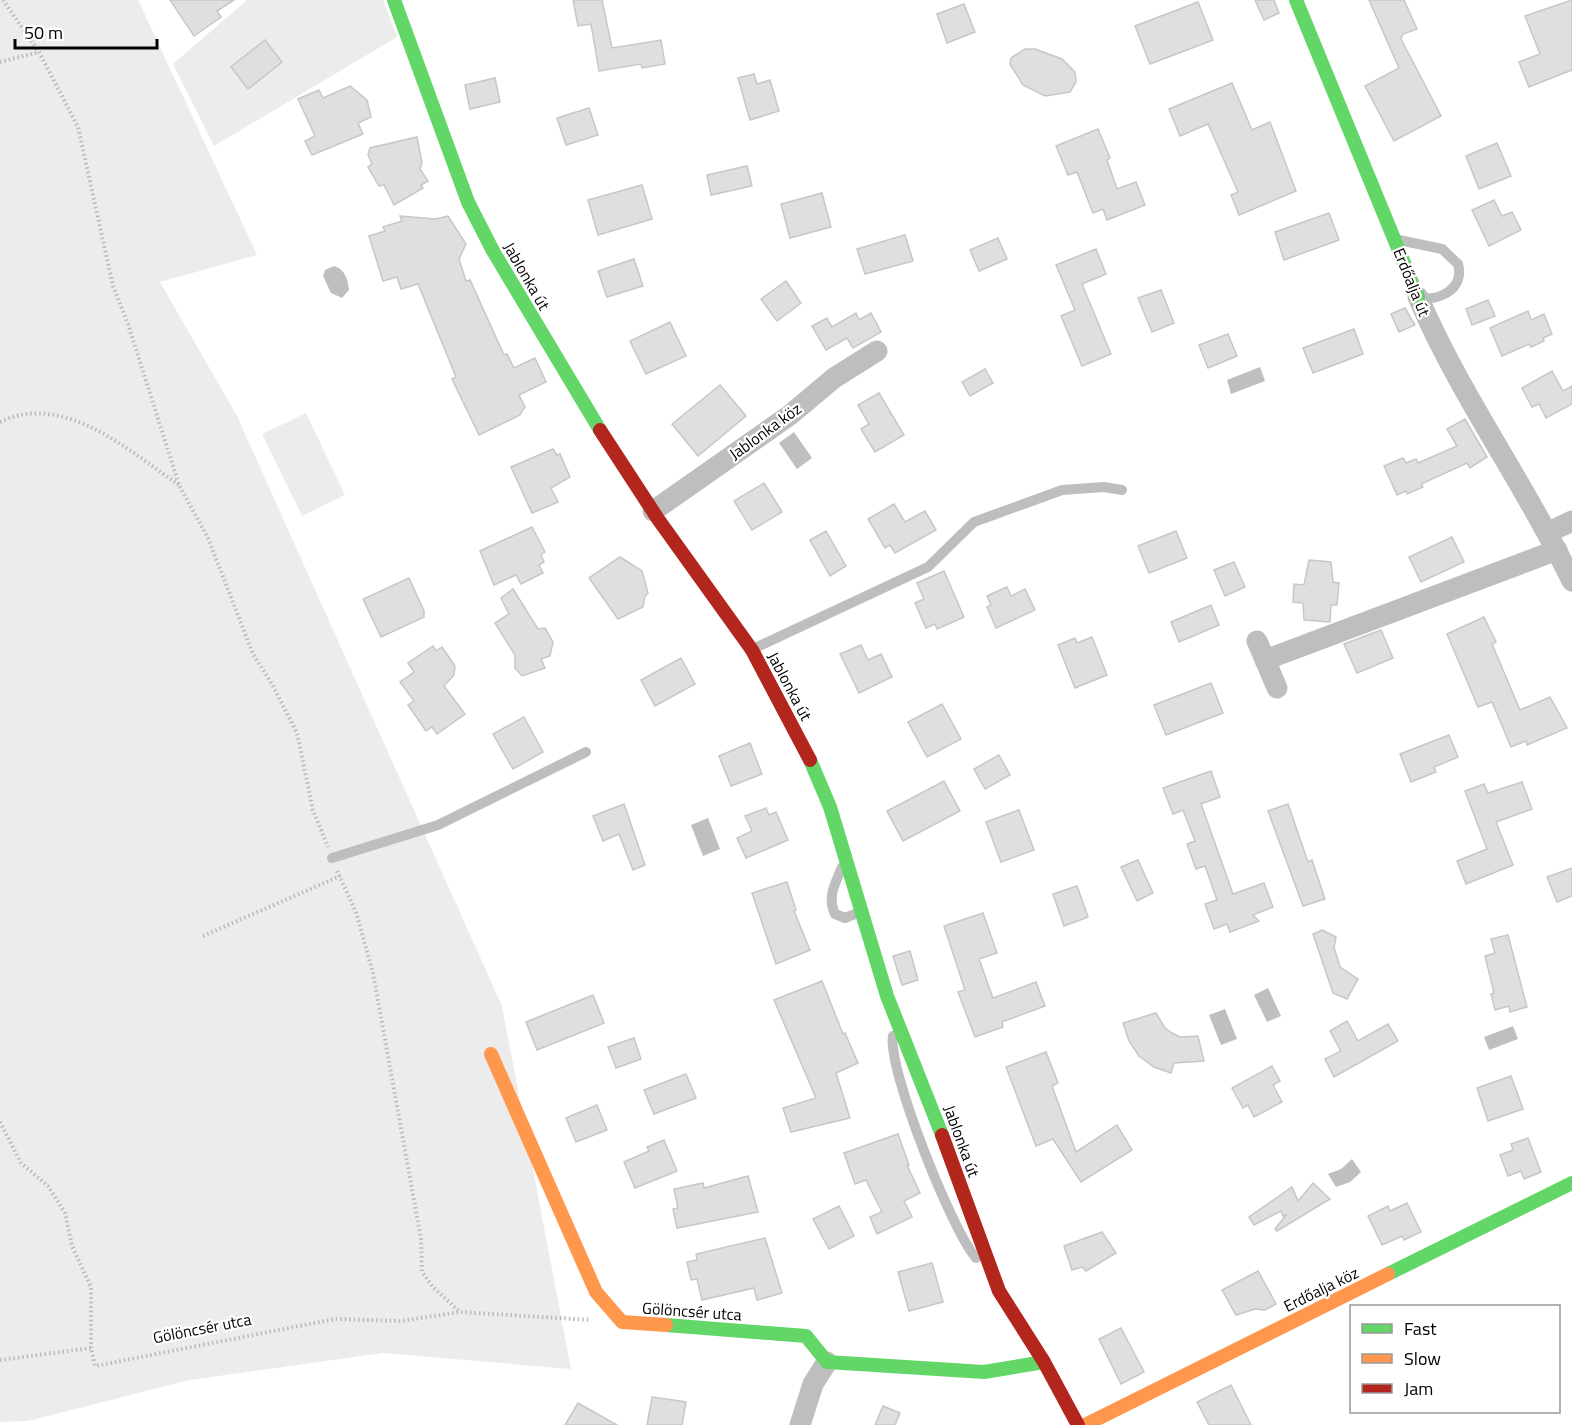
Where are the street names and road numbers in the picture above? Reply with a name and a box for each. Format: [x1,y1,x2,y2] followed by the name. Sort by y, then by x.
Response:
[498,237,556,315] street label: Jablonka út
[1387,244,1437,320] street label: Erdőalja út
[724,397,806,465] street label: Jablonka köz
[762,647,818,725] street label: Jablonka út
[938,1102,986,1181] street label: Jablonka út
[1279,1260,1363,1318] street label: Erdőalja köz
[641,1296,743,1326] street label: Gölöncsér utca
[151,1307,253,1349] street label: Gölöncsér utca

